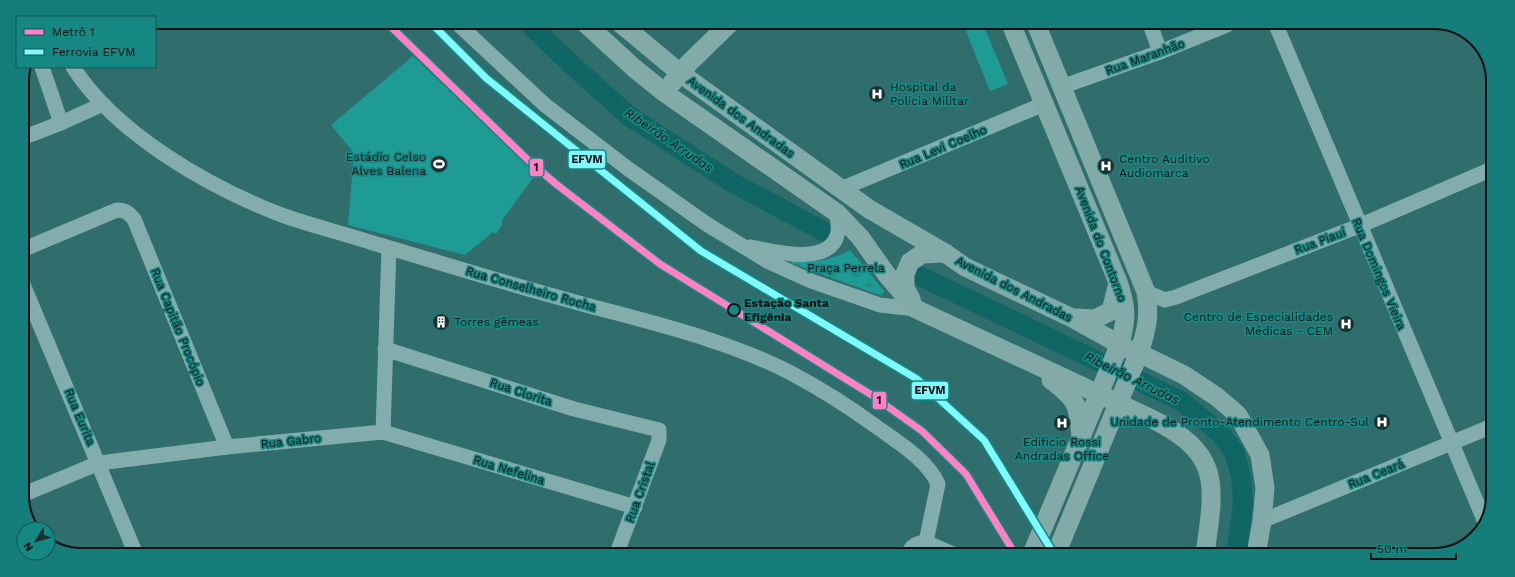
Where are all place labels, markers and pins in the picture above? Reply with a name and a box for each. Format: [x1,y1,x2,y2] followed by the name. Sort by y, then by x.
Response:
[890,80,969,108] place label: Hospital da Polícia Militar
[867,84,887,104] hospital icon: Hospital da Polícia Militar
[346,150,426,178] place label: Estádio Celso Alves Balena
[1119,152,1210,180] place label: Centro Auditivo Audiomarca
[429,154,449,174] sports icon: Estádio Celso Alves Balena
[1096,156,1116,176] hospital icon: Centro Auditivo Audiomarca
[744,296,829,324] place label: Estação Santa Efigênia
[727,303,741,317] marker: Estação Santa Efigênia
[1184,310,1333,338] place label: Centro de Especialidades Médicas - CEM
[431,312,451,332] building icon: Torres gêmeas
[1336,314,1356,334] hospital icon: Centro de Especialidades Médicas - CEM
[454,315,539,329] place label: Torres gêmeas
[1372,412,1392,432] hospital icon: Unidade de Pronto-Atendimento Centro-Sul
[1052,413,1072,433] hospital icon: Edifício Rossi Andradas Office
[1110,415,1369,429] place label: Unidade de Pronto-Atendimento Centro-Sul
[1015,435,1109,463] place label: Edifício Rossi Andradas Office

